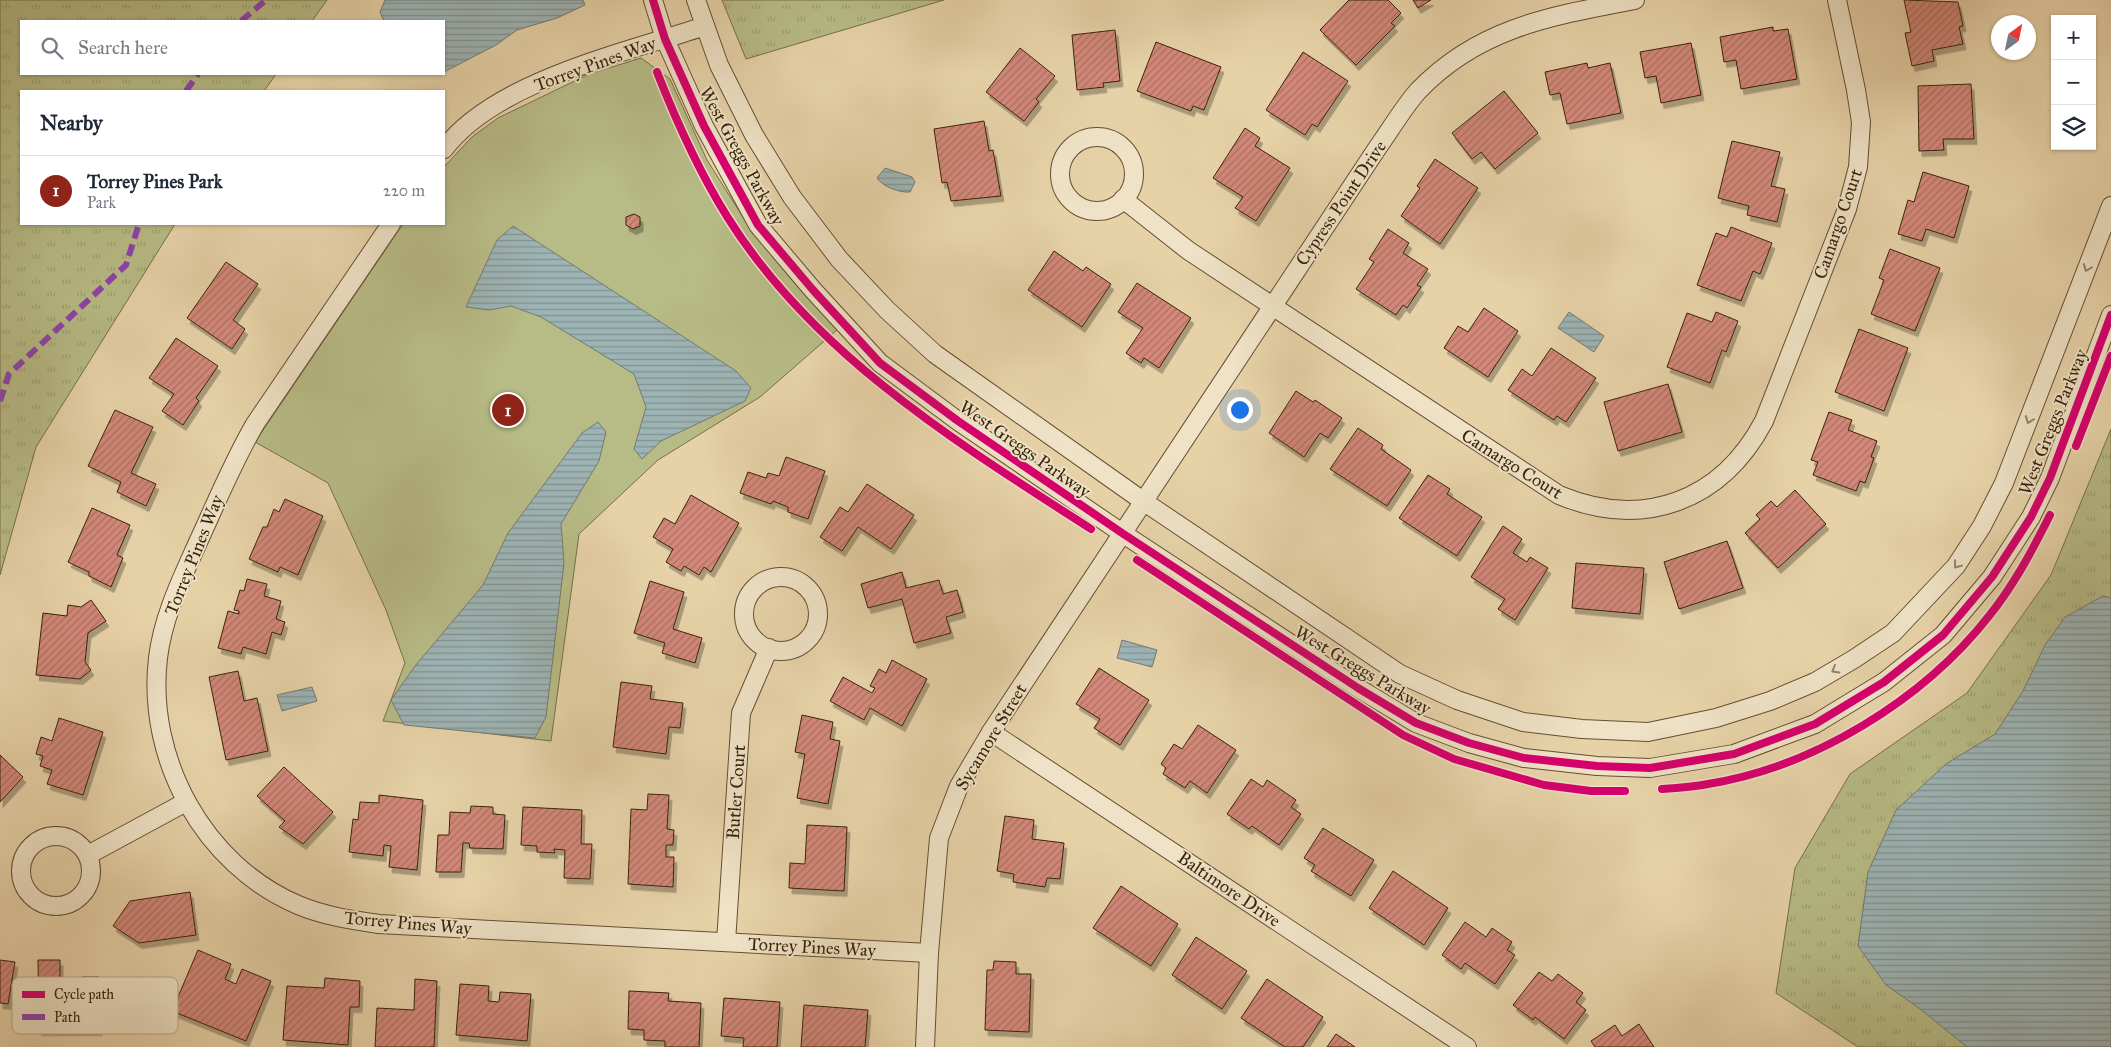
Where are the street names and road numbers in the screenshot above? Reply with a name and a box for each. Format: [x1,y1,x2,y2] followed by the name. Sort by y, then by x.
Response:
[531,32,659,96] street label: Torrey Pines Way
[694,83,790,230] street label: West Greggs Parkway
[1291,136,1391,270] street label: Cypress Point Drive
[1809,165,1868,282] street label: Camargo Court
[2014,345,2093,498] street label: West Greggs Parkway
[955,395,1095,504] street label: West Greggs Parkway
[1457,424,1567,505] street label: Camargo Court
[160,491,228,618] street label: Torrey Pines Way
[1290,621,1436,721] street label: West Greggs Parkway
[950,679,1032,794] street label: Sycamore Street
[722,743,750,840] street label: Butler Court
[1173,846,1285,932] street label: Baltimore Drive
[343,906,473,940] street label: Torrey Pines Way
[747,933,877,961] street label: Torrey Pines Way

